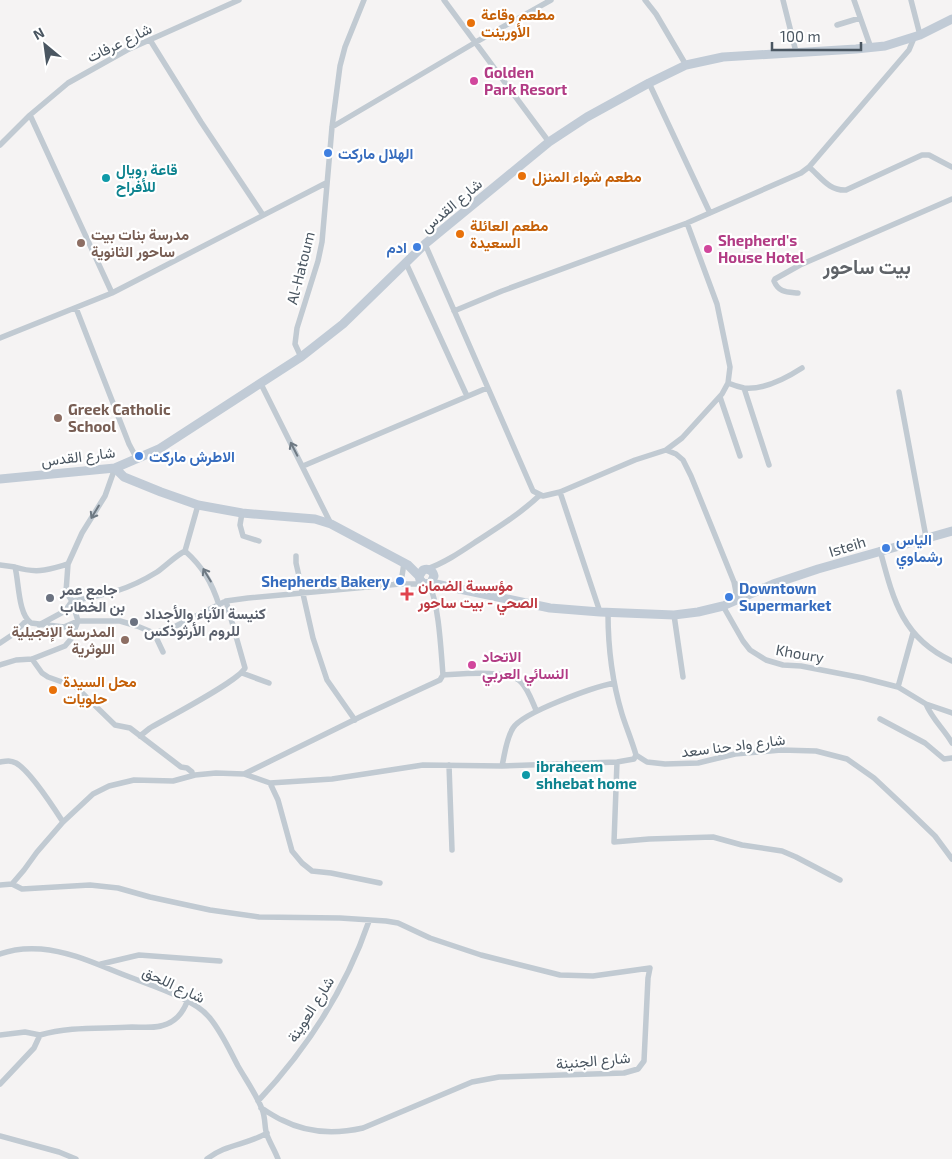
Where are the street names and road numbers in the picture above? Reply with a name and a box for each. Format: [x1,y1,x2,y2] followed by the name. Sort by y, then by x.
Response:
[84,18,156,68] street label: شارع عرفات
[417,174,487,238] street label: شارع القدس
[282,230,318,306] street label: Al-Hatoum
[40,443,117,472] street label: شارع القدس
[826,532,868,560] street label: Isteih
[775,640,826,666] street label: Khoury
[680,730,787,763] street label: شارع واد حنا سعد
[139,962,208,1009] street label: شارع اللحق
[283,973,340,1047] street label: شارع العوينة
[555,1048,632,1075] street label: شارع الجنينة

